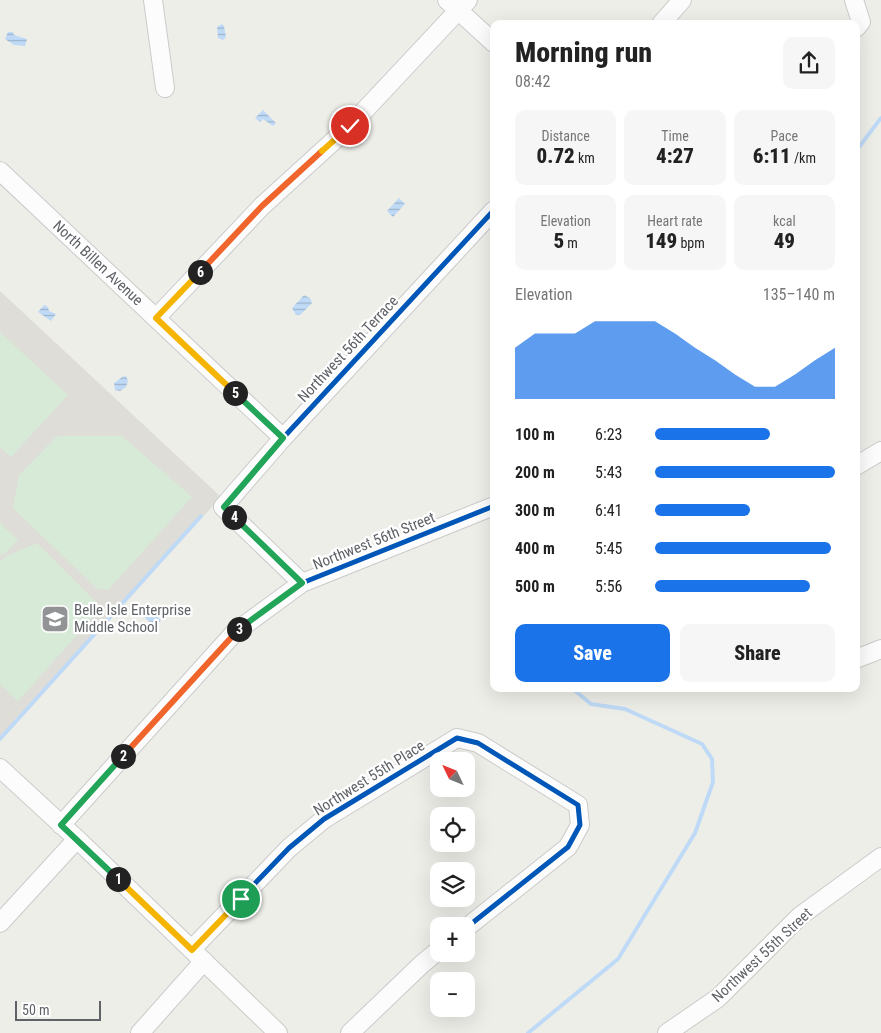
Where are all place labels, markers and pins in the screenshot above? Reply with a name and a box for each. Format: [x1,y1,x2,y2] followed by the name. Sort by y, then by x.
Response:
[329,105,371,147] pin
[188,260,212,284] pin: 6
[222,380,248,406] pin: 5
[222,504,246,530] pin: 4
[74,601,191,636] place label: Belle Isle Enterprise Middle School
[40,604,70,634] school or university icon: Belle Isle Enterprise Middle School
[226,616,252,642] pin: 3
[110,744,136,768] pin: 2
[106,866,130,892] pin: 1
[220,878,262,920] pin

